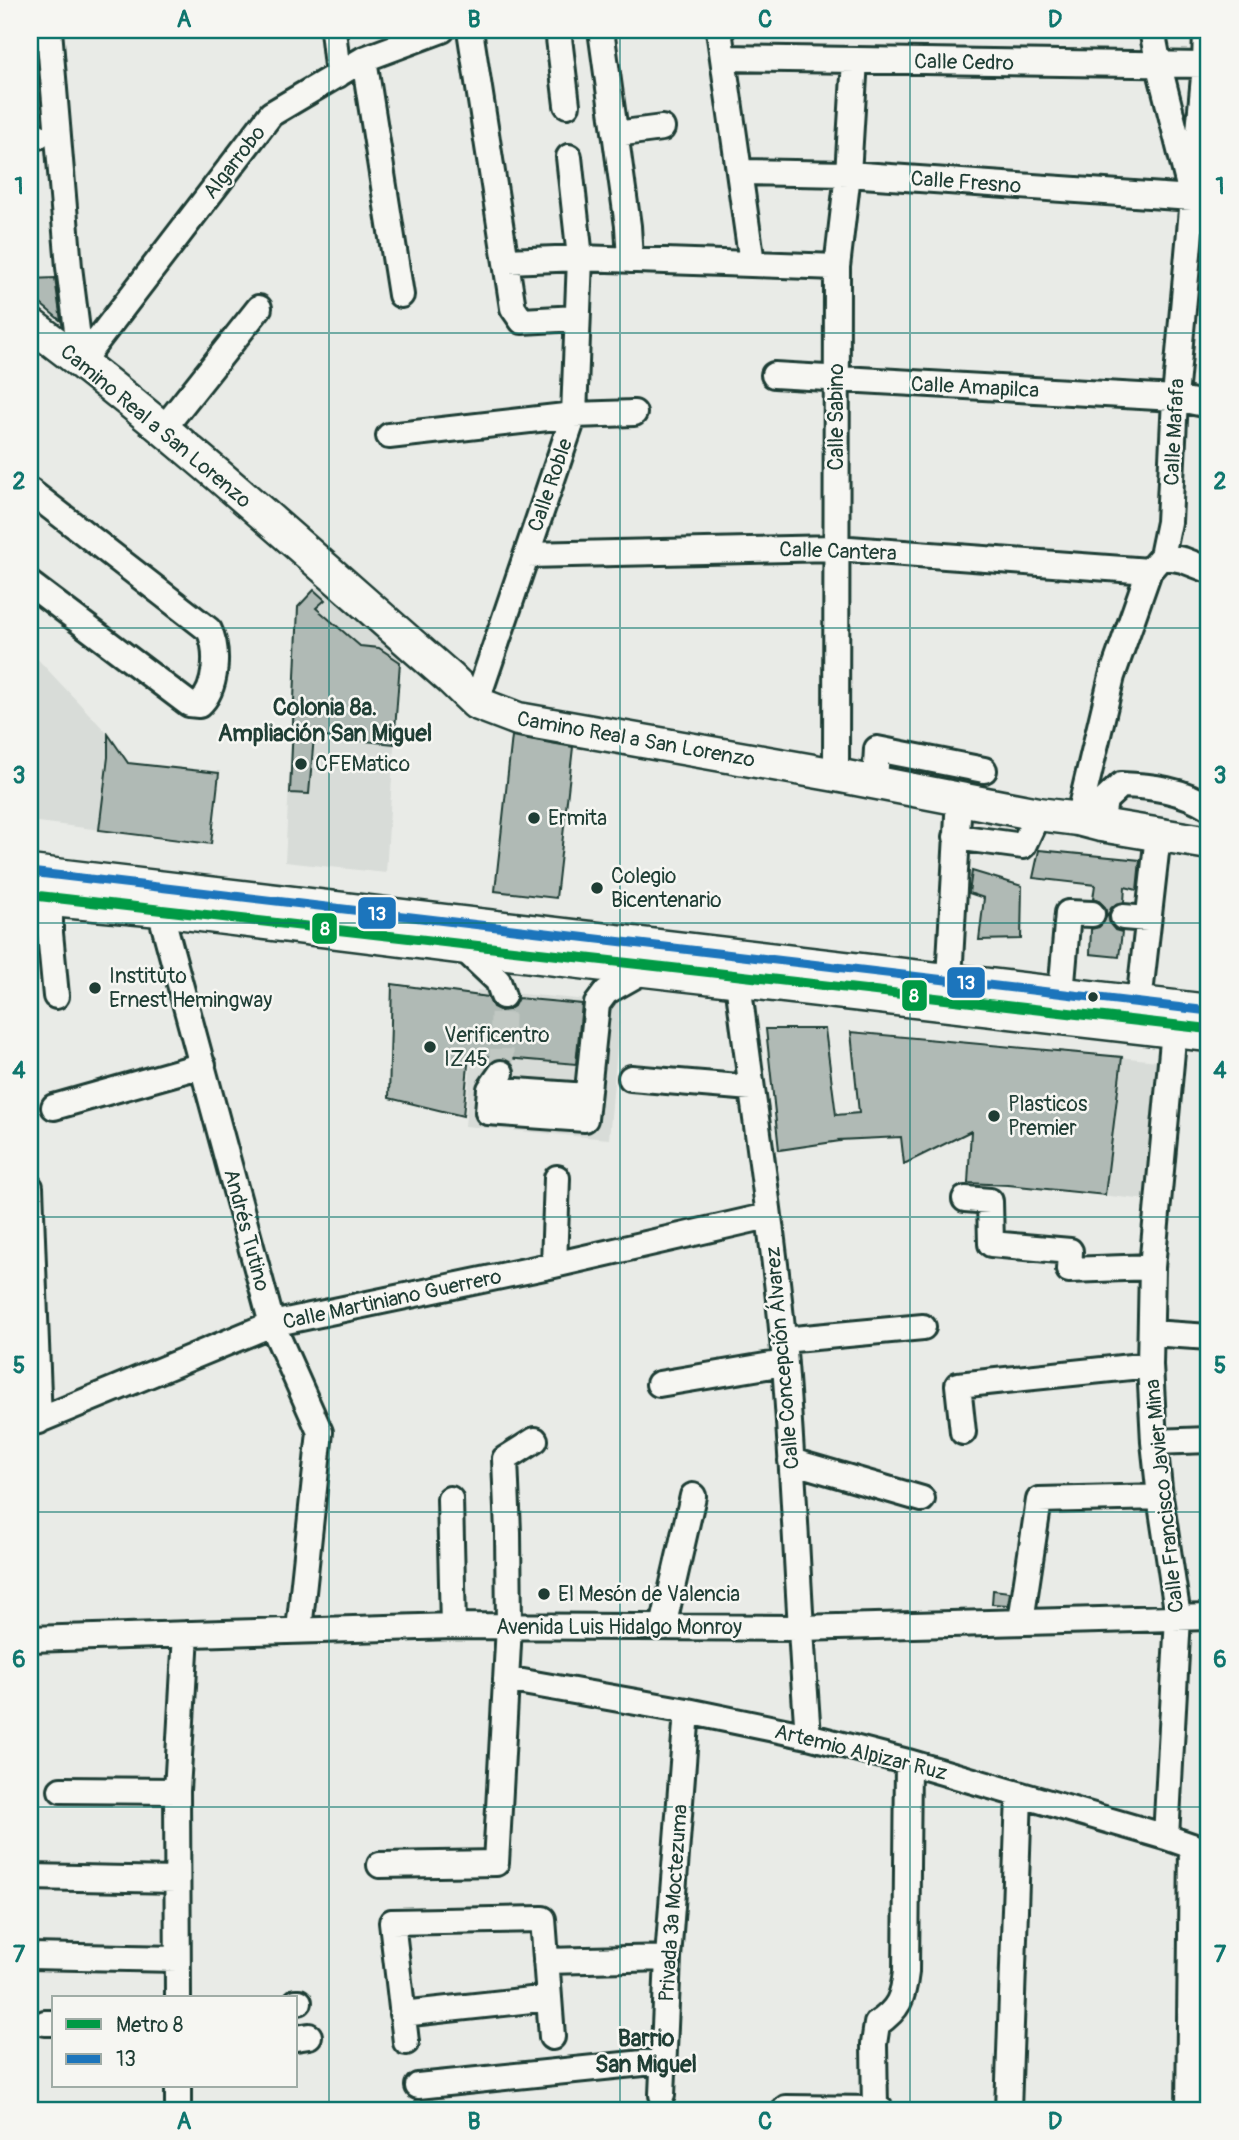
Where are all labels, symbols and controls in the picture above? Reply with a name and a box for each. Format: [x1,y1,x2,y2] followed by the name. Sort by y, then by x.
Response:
[177,5,192,34] text: A
[467,5,481,34] text: B
[758,5,772,34] text: C
[1048,5,1062,34] text: D
[914,48,1014,77] street label: Calle Cedro
[197,120,272,205] street label: Algarrobo
[910,165,1022,200] street label: Calle Fresno
[15,172,24,201] text: 1
[1216,172,1225,201] text: 1
[55,339,257,514] street label: Camino Real a San Lorenzo
[823,363,850,471] street label: Calle Sabino
[910,371,1040,404] street label: Calle Amapilca
[1158,378,1191,486] street label: Calle Mafafa
[522,434,579,535] street label: Calle Roble
[13,467,26,496] text: 2
[1214,467,1227,496] text: 2
[779,536,897,567] street label: Calle Cantera
[218,693,432,748] district label: Colonia 8a. Ampliación San Miguel
[515,705,757,774] street label: Camino Real a San Lorenzo
[315,751,410,778] place label: CFEMatico
[293,756,309,772] marker: CFEMatico
[13,761,25,790] text: 3
[1214,761,1226,790] text: 3
[548,805,607,832] place label: Ermita
[526,810,542,826] marker: Ermita
[611,863,721,914] place label: Colegio Bicentenario
[589,880,605,896] marker: Colegio Bicentenario
[357,896,397,930] line badge: 13
[368,902,386,926] text: 13
[311,912,338,945] line badge: 8
[320,917,330,941] text: 8
[109,963,272,1014] place label: Instituto Ernest Hemingway
[946,966,986,999] line badge: 13
[957,971,975,995] text: 13
[901,979,928,1012] line badge: 8
[87,980,103,996] marker: Instituto Ernest Hemingway
[909,984,919,1008] text: 8
[1086,990,1100,1004] unlabelled marker
[444,1022,550,1073] place label: Verificentro IZ45
[422,1039,438,1055] marker: Verificentro IZ45
[12,1056,26,1085] text: 4
[1213,1056,1227,1085] text: 4
[1008,1091,1088,1142] place label: Plasticos Premier
[986,1108,1002,1124] marker: Plasticos Premier
[217,1166,276,1294] street label: Andrés Tutino
[759,1245,806,1470] street label: Calle Concepción Álvarez
[280,1263,504,1336] street label: Calle Martiniano Guerrero
[13,1351,25,1380] text: 5
[1214,1351,1226,1380] text: 5
[1139,1378,1190,1614] street label: Calle Francisco Javier Mina
[558,1581,740,1608] place label: El Mesón de Valencia
[536,1586,552,1602] marker: El Mesón de Valencia
[496,1614,742,1641] street label: Avenida Luis Hidalgo Monroy
[12,1645,26,1674] text: 6
[1213,1645,1227,1674] text: 6
[772,1718,950,1787] street label: Artemio Alpizar Ruz
[653,1803,694,2003] street label: Privada 3ª Moctezuma
[13,1940,26,1969] text: 7
[1214,1940,1227,1969] text: 7
[52,1996,298,2088] legend
[116,2012,183,2039] text: Metro 8
[595,2024,697,2079] district label: Barrio San Miguel
[116,2046,136,2073] text: 13
[177,2107,192,2136] text: A
[467,2107,481,2136] text: B
[758,2107,772,2136] text: C
[1048,2107,1062,2136] text: D

